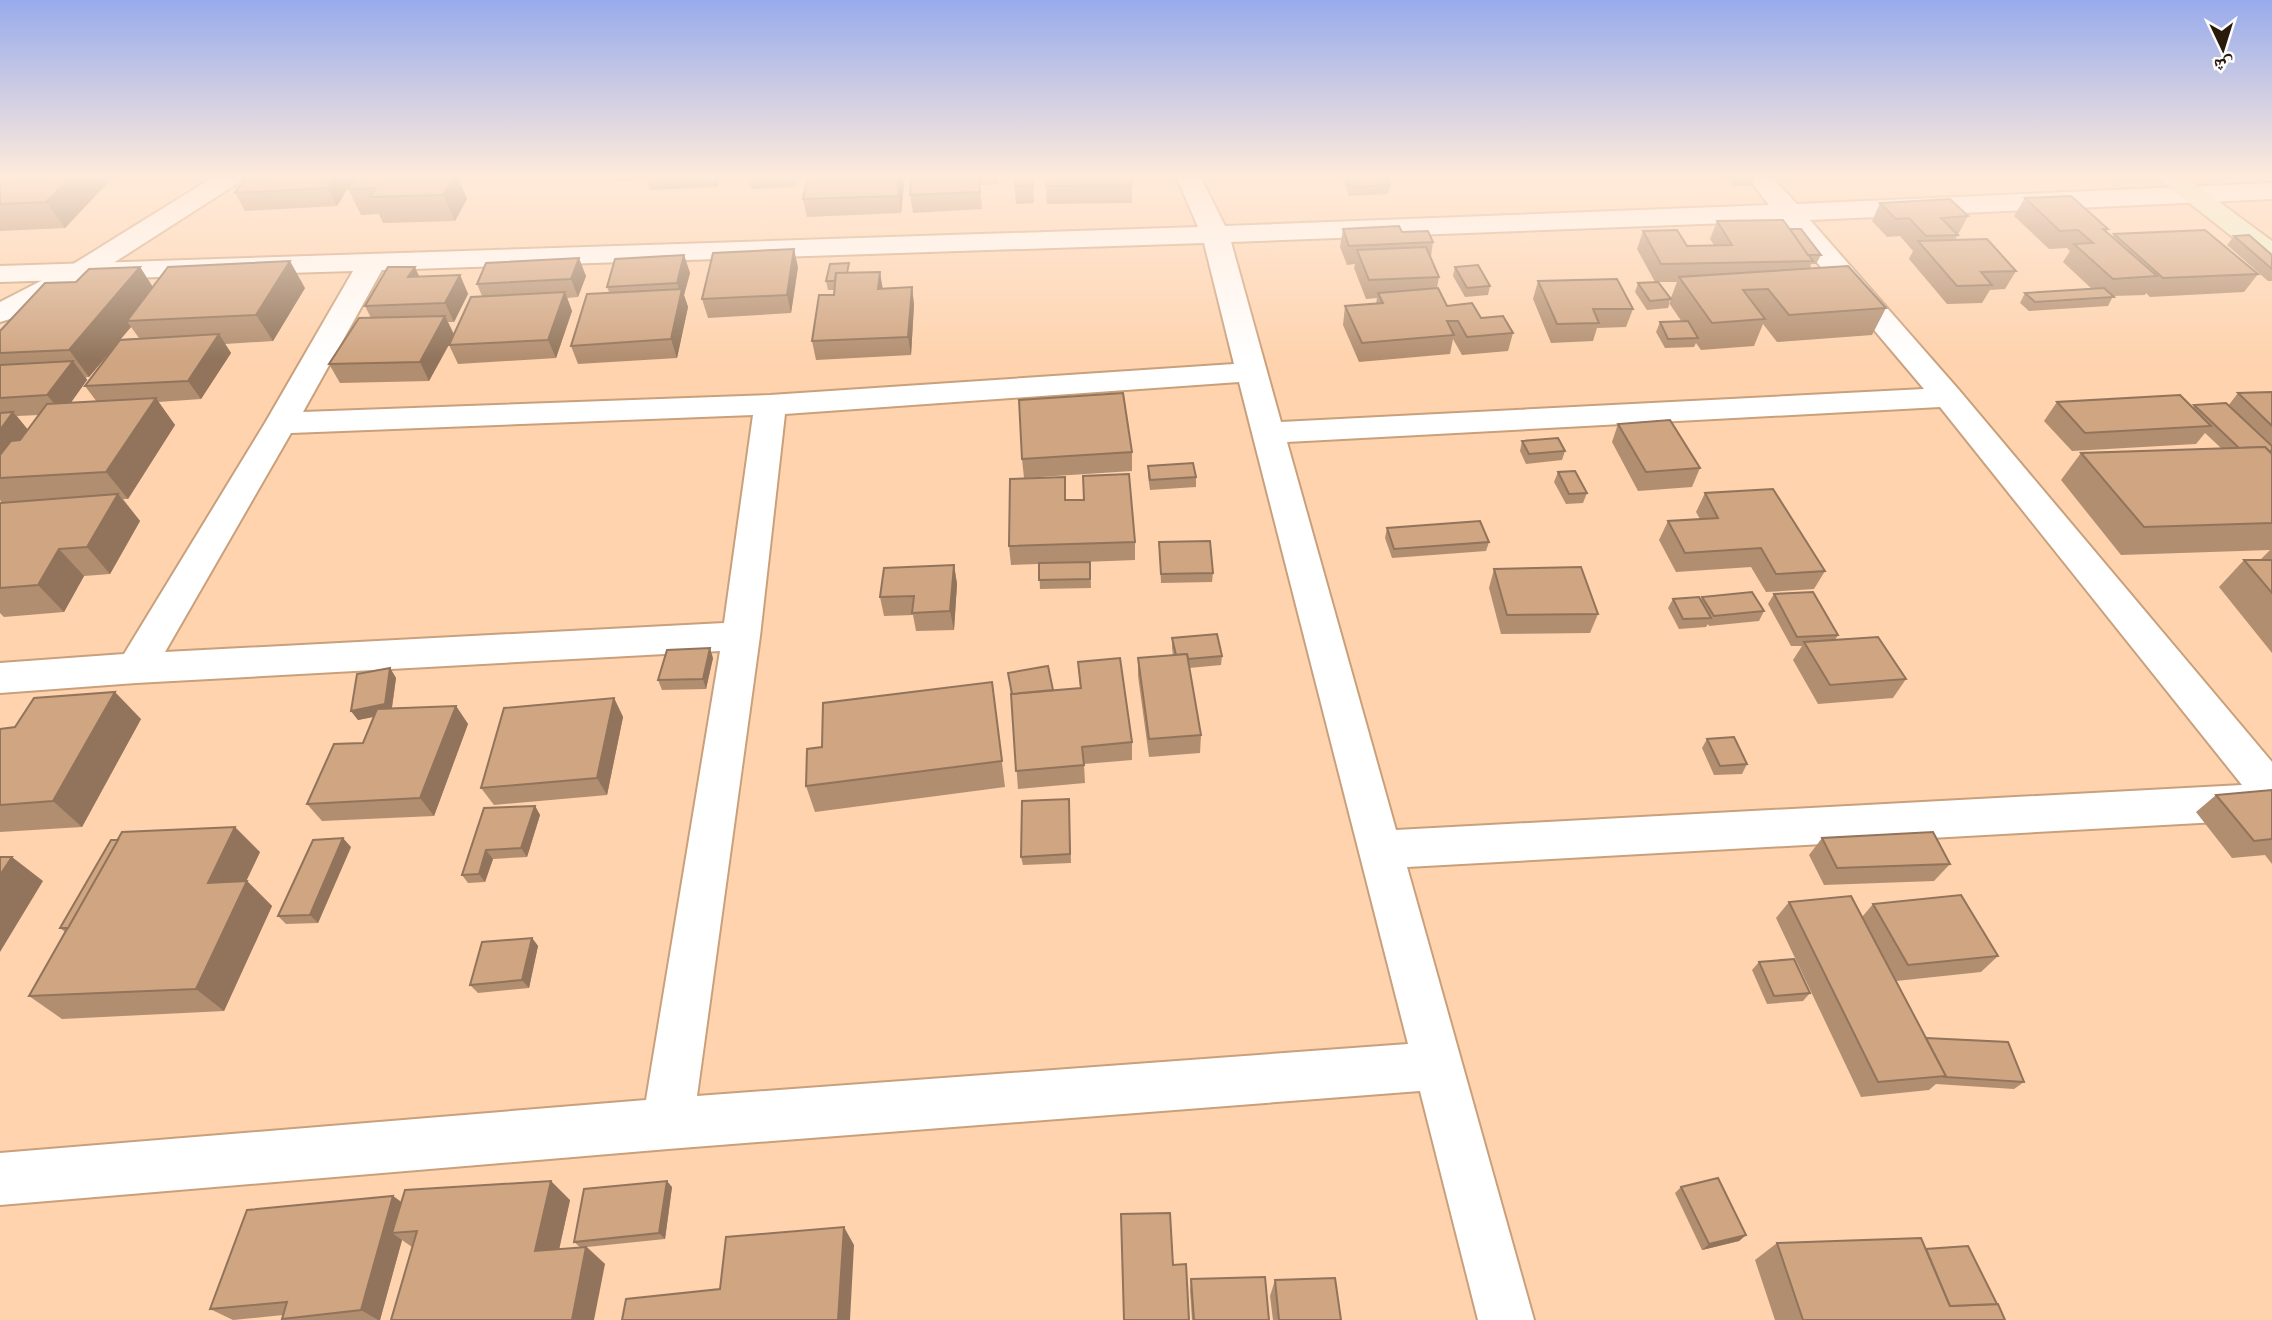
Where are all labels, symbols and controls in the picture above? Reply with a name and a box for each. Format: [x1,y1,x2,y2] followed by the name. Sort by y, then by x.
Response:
[2188,14,2258,84] north arrow
[2213,53,2235,79] text: ش

